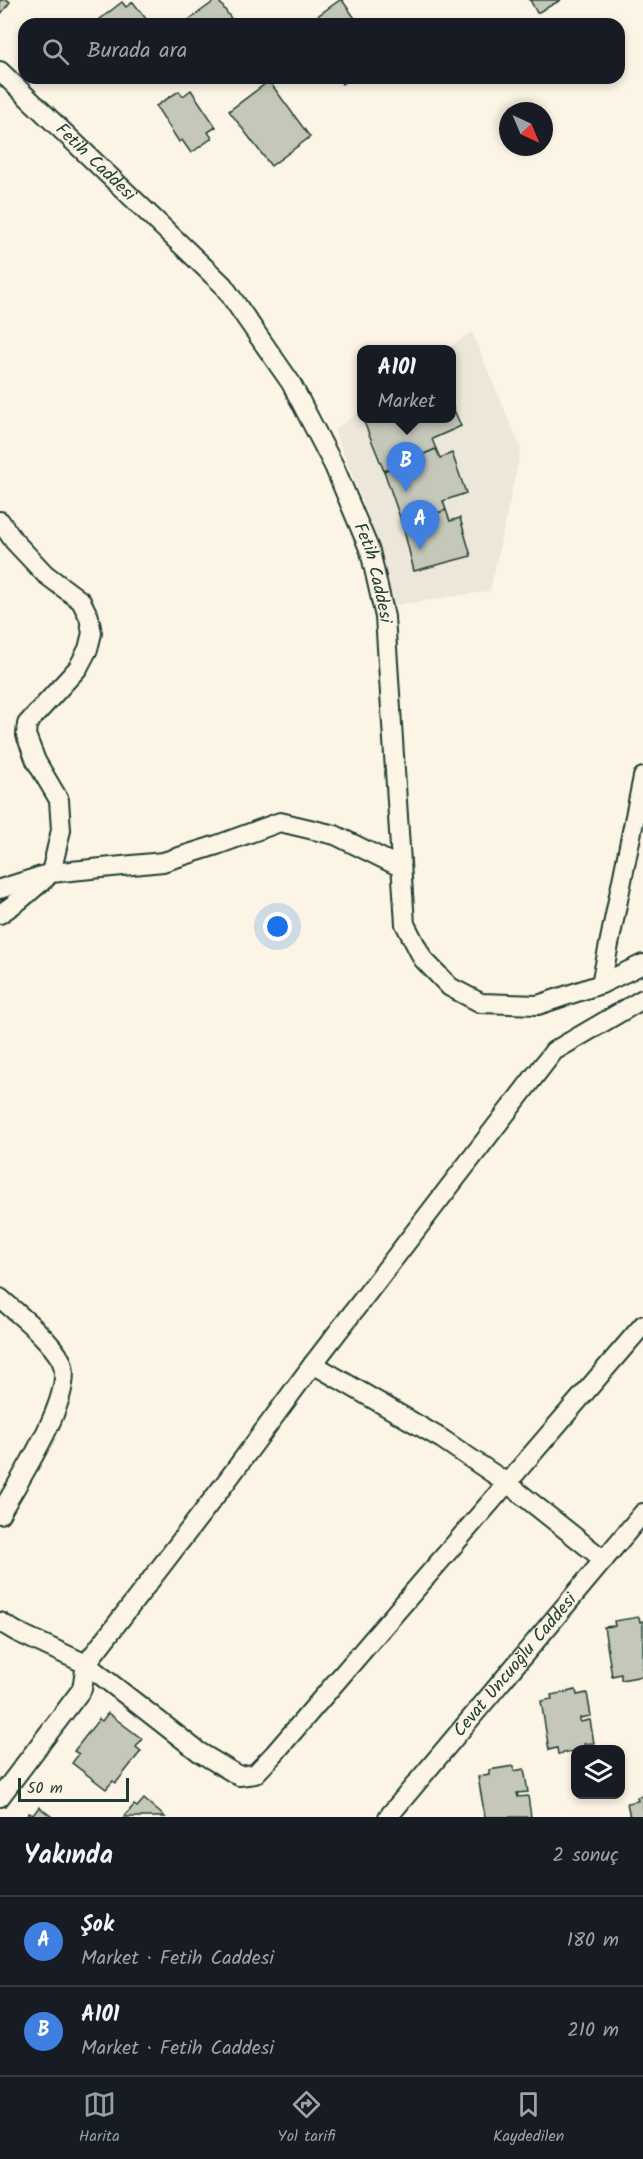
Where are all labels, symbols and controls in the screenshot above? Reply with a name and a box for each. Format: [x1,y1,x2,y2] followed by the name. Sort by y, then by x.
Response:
[18,18,625,84] search box
[87,34,187,69] text: Burada ara
[39,35,72,68] icon: search
[499,102,553,156] north arrow
[48,116,143,209] street label: Fetih Caddesi
[357,345,456,423] popup
[378,351,416,386] text: A101
[378,386,435,418] text: Market
[386,442,426,492] pin: B
[400,500,440,550] pin: A
[345,518,400,624] street label: Fetih Caddesi
[263,912,292,941] your location
[446,1586,585,1744] street label: Cevat Uncuoğlu Caddesi
[571,1745,625,1799] map controls
[571,1745,625,1799] button: layers
[18,1775,129,1802] scale bar
[27,1776,63,1801] text: 50 m
[24,1835,113,1877] text: Yakında
[553,1840,619,1872] text: 2 sonuç
[81,1908,114,1943] text: Şok
[37,1925,50,1957] text: A
[567,1925,619,1957] text: 180 m
[81,1943,274,1975] text: Market · Fetih Caddesi
[81,1998,119,2033] text: A101
[37,2015,50,2047] text: B
[567,2015,619,2047] text: 210 m
[81,2033,274,2065] text: Market · Fetih Caddesi
[79,2088,120,2149] tab: Harita
[277,2088,335,2149] tab: Yol tarifi
[493,2088,564,2149] tab: Kaydedilen

